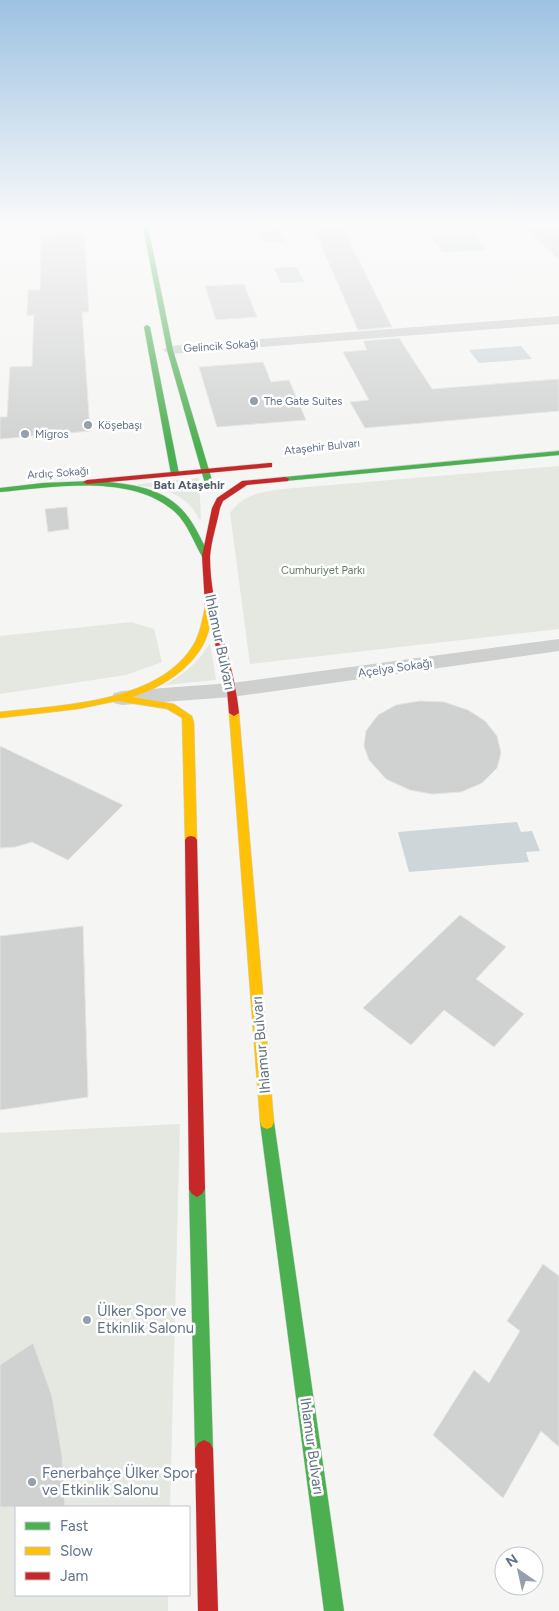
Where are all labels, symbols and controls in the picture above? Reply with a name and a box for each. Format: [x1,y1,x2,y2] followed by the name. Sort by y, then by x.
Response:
[183,337,259,355] street label: Gelincik Sokağı
[248,395,260,407] marker: The Gate Suites
[264,395,342,408] place label: The Gate Suites
[82,419,94,431] marker: Köşebaşı
[98,419,142,432] place label: Köşebaşı
[19,428,31,440] marker: Migros
[35,428,69,441] place label: Migros
[283,437,361,457] street label: Ataşehir Bulvarı
[27,464,89,482] street label: Ardıç Sokağı
[153,478,225,492] district label: Batı Ataşehir
[281,564,365,577] park label: Cumhuriyet Parkı
[201,592,239,692] street label: Ihlamur Bulvarı
[357,656,433,680] street label: Açelya Sokağı
[248,995,274,1095] street label: Ihlamur Bulvarı
[97,1302,194,1337] place label: Ülker Spor ve Etkinlik Salonu
[81,1314,93,1326] marker: Ülker Spor ve Etkinlik Salonu
[296,1396,328,1496] street label: Ihlamur Bulvarı
[42,1464,195,1499] place label: Fenerbahçe Ülker Spor ve Etkinlik Salonu
[26,1476,38,1488] marker: Fenerbahçe Ülker Spor ve Etkinlik Salonu
[15,1506,190,1596] legend
[60,1517,89,1535] text: Fast
[60,1542,93,1560] text: Slow
[494,1546,544,1596] north arrow
[503,1551,521,1571] text: N
[60,1567,88,1585] text: Jam

